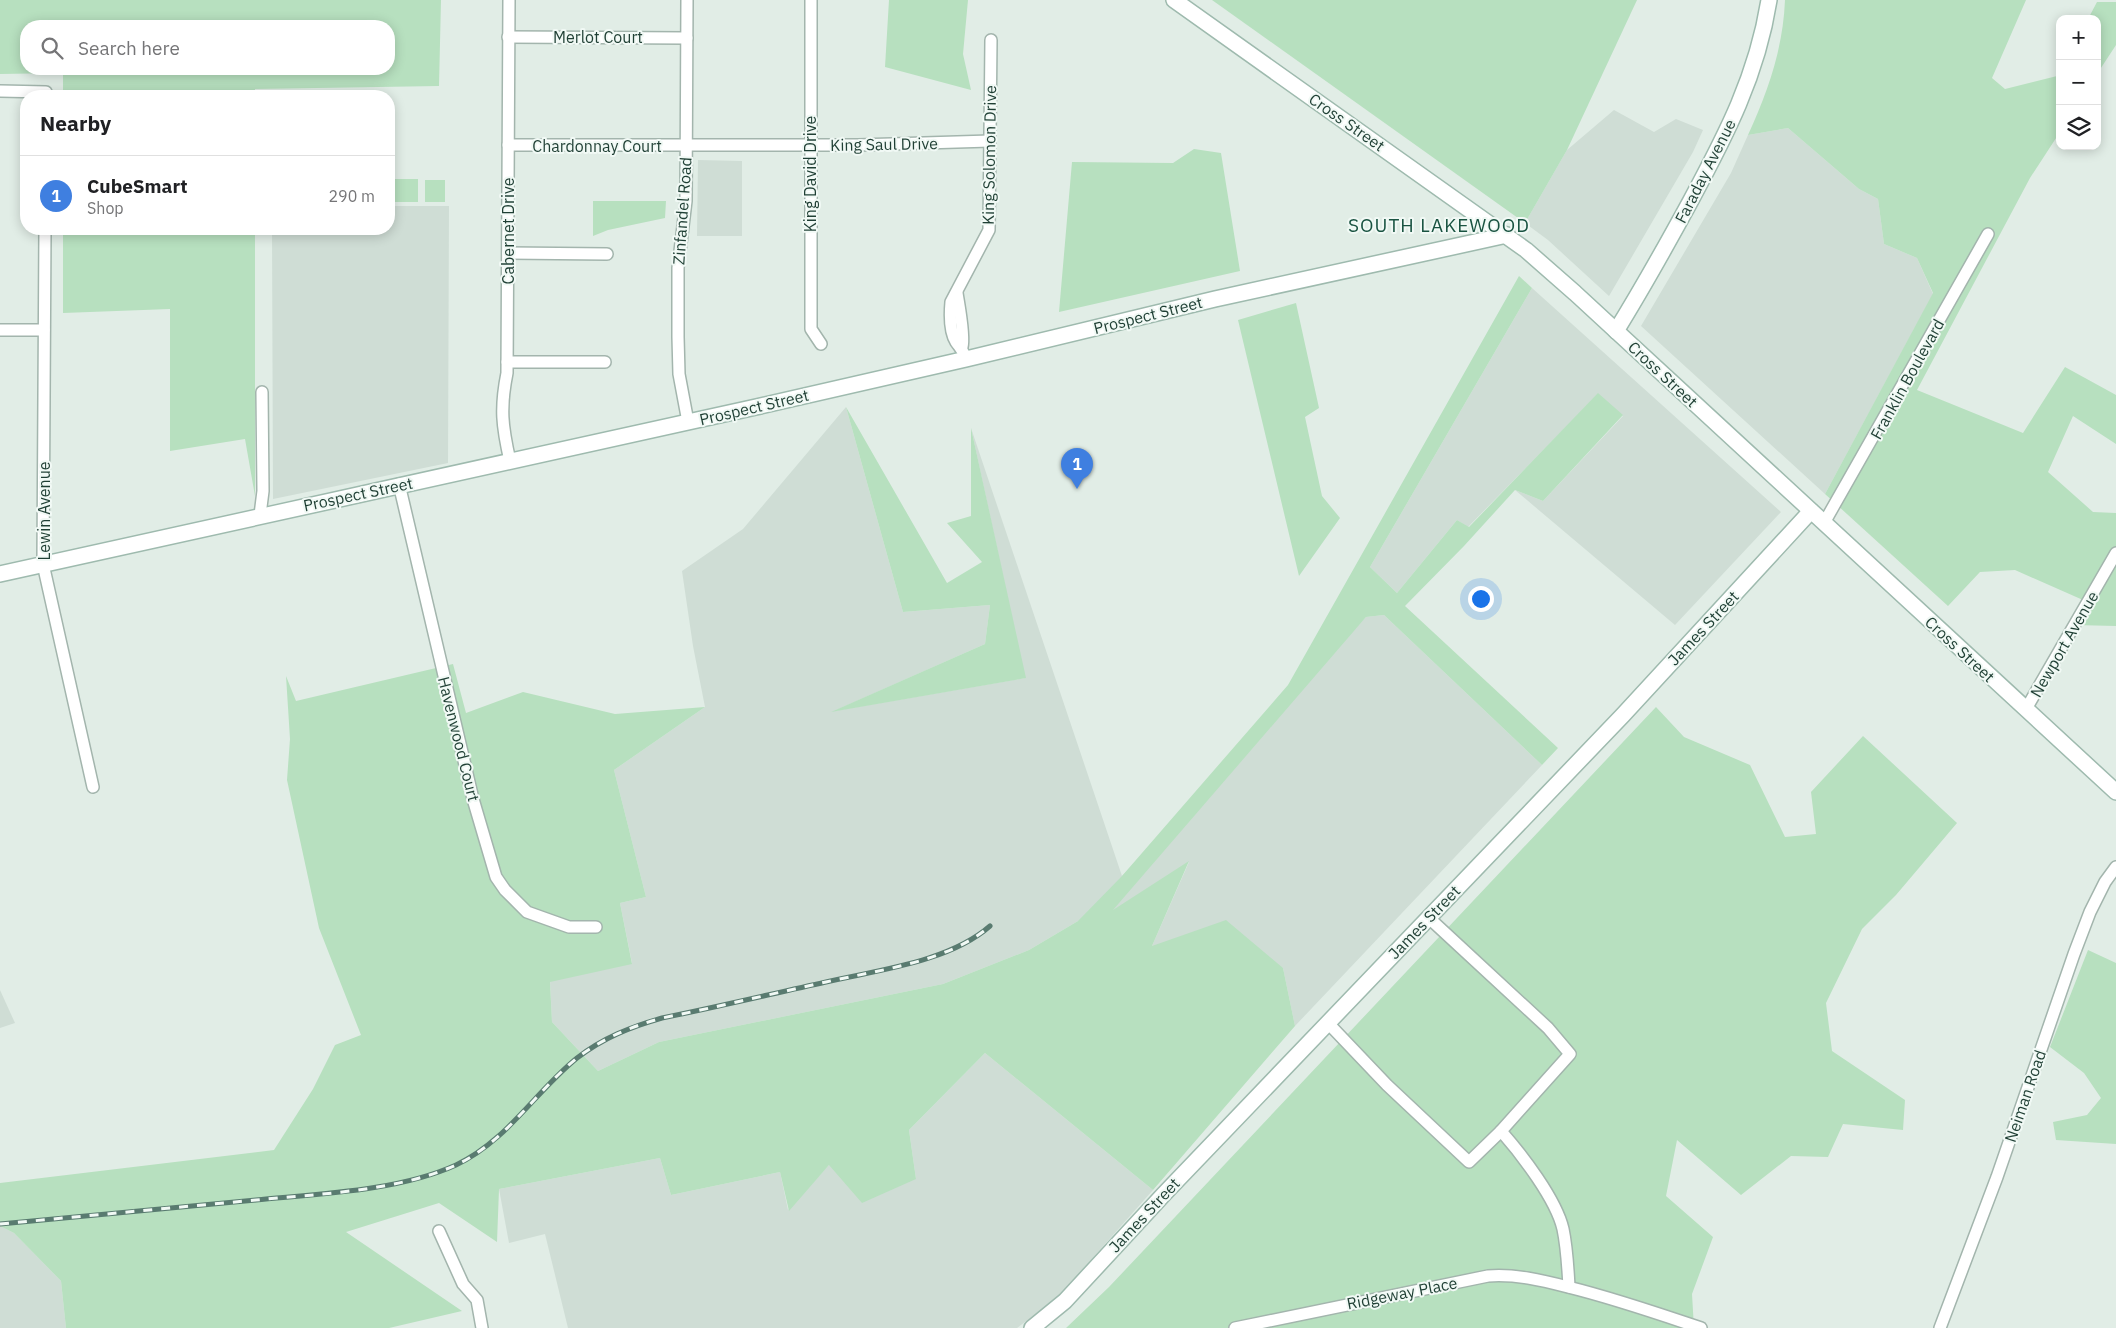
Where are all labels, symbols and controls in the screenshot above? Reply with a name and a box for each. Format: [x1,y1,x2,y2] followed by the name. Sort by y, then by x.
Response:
[2056,15,2101,150] map controls
[2056,15,2101,60] button: +
[20,20,395,75] search box
[553,27,643,47] street label: Merlot Court
[38,34,66,62] icon: search
[78,36,180,60] text: Search here
[2056,60,2101,105] button: −
[978,85,1000,225] street label: King Solomon Drive
[1305,89,1389,155] street label: Cross Street
[2056,105,2101,150] button: layers
[40,109,111,137] text: Nearby
[800,115,820,232] street label: King David Drive
[1670,115,1740,226] street label: Faraday Avenue
[830,133,938,155] street label: King Saul Drive
[532,136,662,156] street label: Chardonnay Court
[668,156,696,266] street label: Zinfandel Road
[87,174,187,198] text: CubeSmart
[498,177,518,284] street label: Cabernet Drive
[51,186,61,206] text: 1
[328,186,375,206] text: 290 m
[87,198,124,218] text: Shop
[1348,213,1530,237] district label: SOUTH LAKEWOOD
[1091,292,1205,338] street label: Prospect Street
[1866,315,1948,443] street label: Franklin Boulevard
[1624,337,1702,411] street label: Cross Street
[697,385,811,429] street label: Prospect Street
[1061,448,1093,489] pin: 1
[34,461,54,561] street label: Lewin Avenue
[301,473,415,515] street label: Prospect Street
[1468,586,1494,612] your location
[1663,586,1743,670] street label: James Street
[2026,587,2103,701] street label: Newport Avenue
[1921,612,1999,686] street label: Cross Street
[434,674,484,804] street label: Havenwood Court
[1384,881,1464,963] street label: James Street
[2000,1047,2050,1145] street label: Neiman Road
[1104,1173,1184,1257] street label: James Street
[1345,1272,1459,1314] street label: Ridgeway Place

